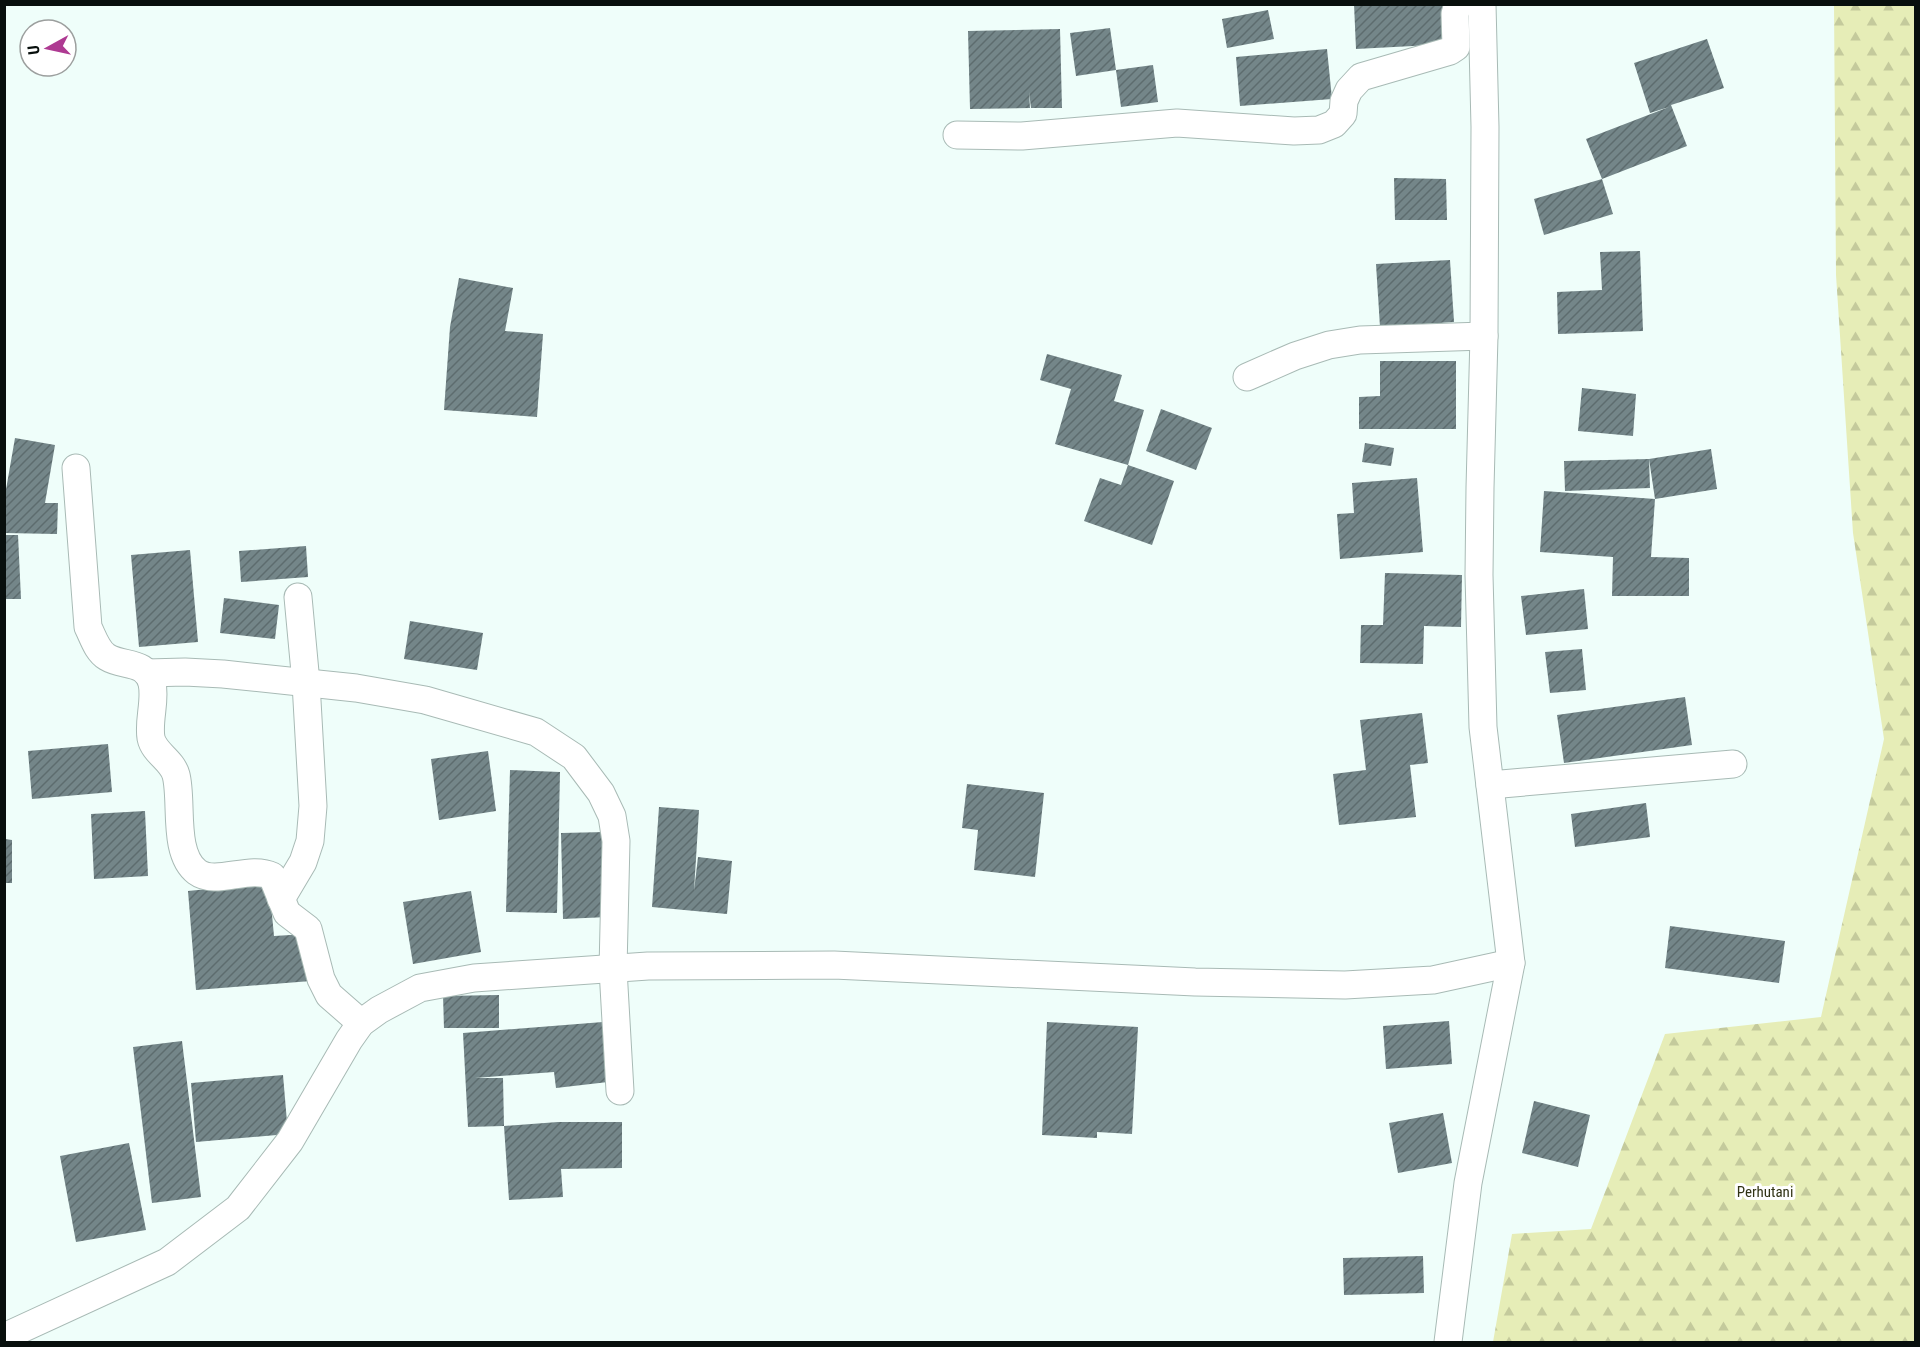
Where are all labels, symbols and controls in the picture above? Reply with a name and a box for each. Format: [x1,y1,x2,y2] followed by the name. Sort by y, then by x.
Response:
[18,18,78,78] north arrow
[24,44,44,56] text: U
[1737,1183,1793,1201] park label: Perhutani

